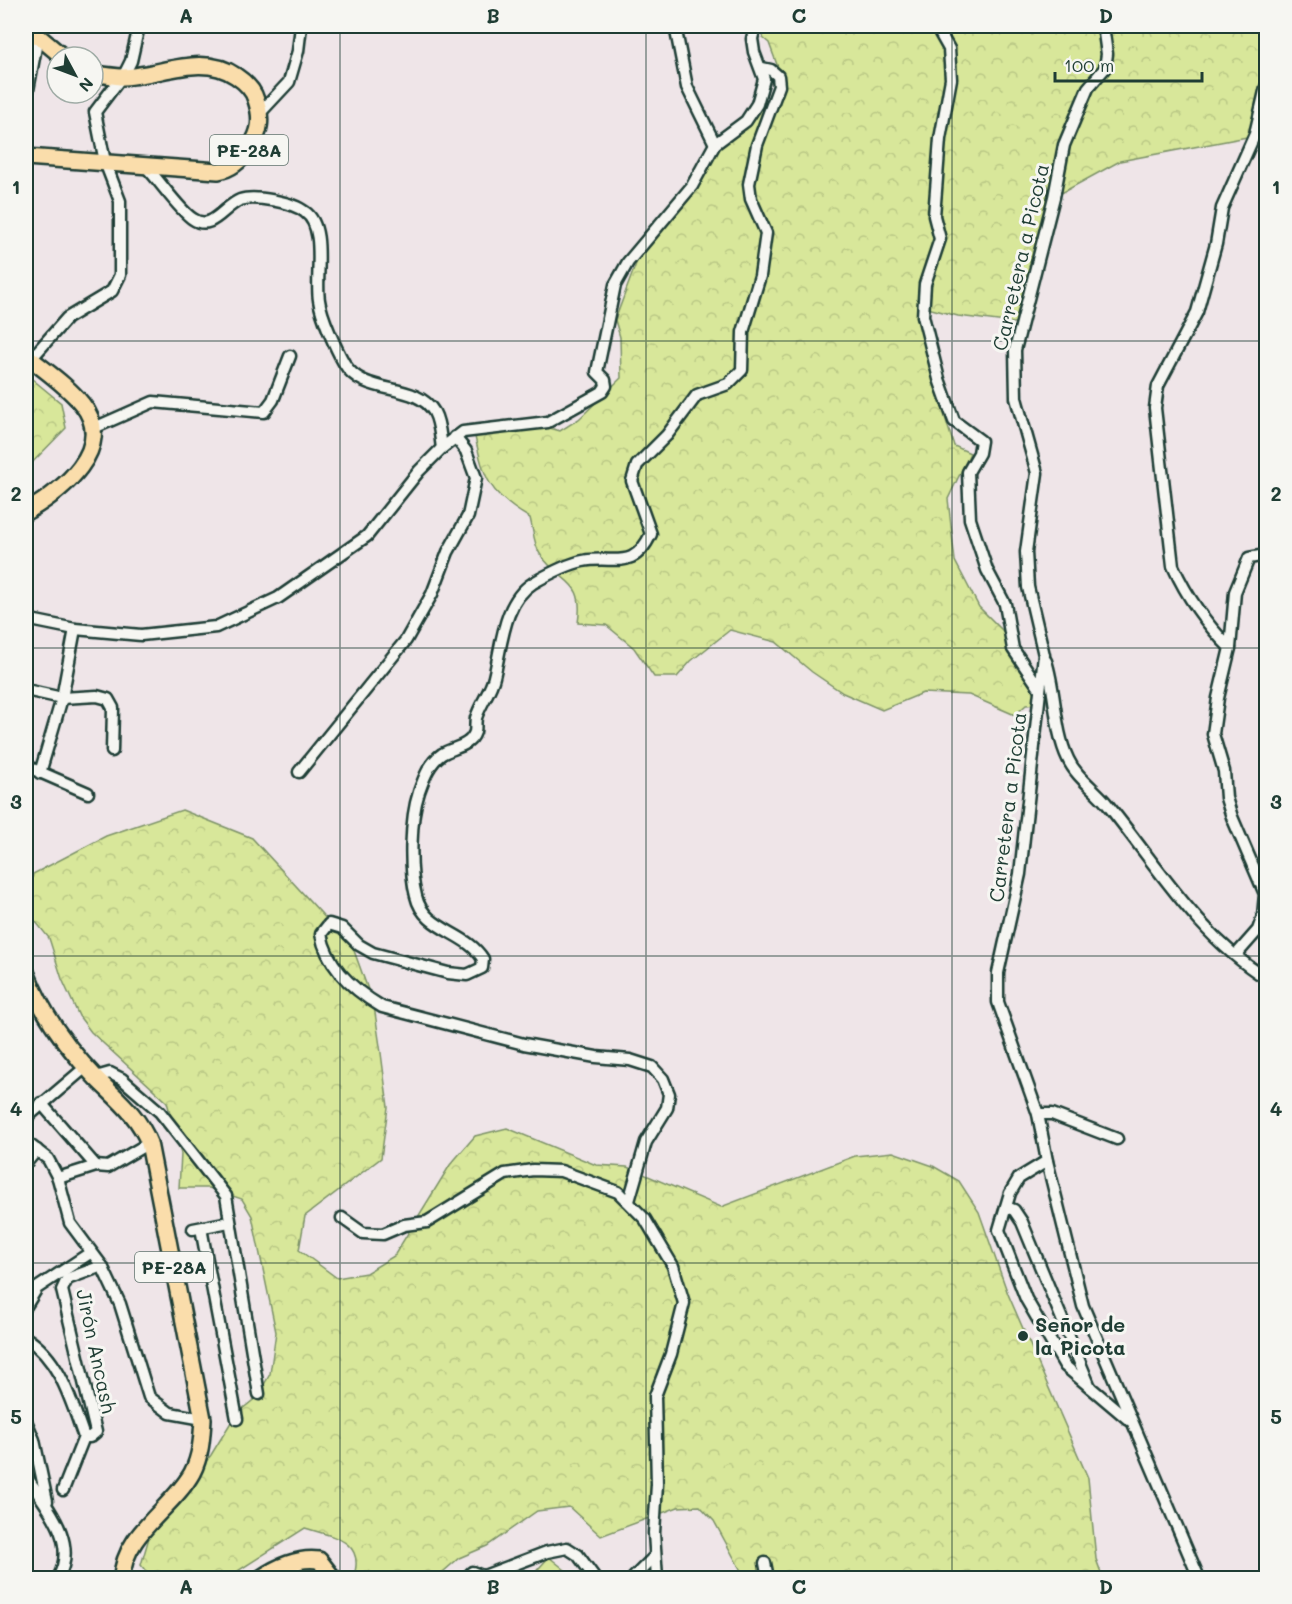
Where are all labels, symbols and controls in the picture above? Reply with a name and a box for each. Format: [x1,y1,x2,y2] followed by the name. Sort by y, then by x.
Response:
[179,2,193,28] text: A
[486,2,500,28] text: B
[792,2,807,28] text: C
[1099,2,1113,28] text: D
[45,45,105,105] north arrow
[1055,45,1202,83] scale bar
[1064,53,1114,77] text: 100 m
[75,74,99,97] text: N
[210,135,288,165] road number: PE-28A
[986,161,1054,353] street label: Carretera a Picota
[12,173,20,199] text: 1
[1272,173,1280,199] text: 1
[10,480,22,506] text: 2
[1270,480,1282,506] text: 2
[982,710,1032,904] street label: Carretera a Picota
[10,788,22,814] text: 3
[1270,788,1282,814] text: 3
[10,1095,23,1121] text: 4
[1270,1095,1283,1121] text: 4
[135,1252,213,1282] road number: PE-28A
[71,1286,123,1416] street label: Jirón Ancash
[1035,1311,1126,1360] place label: Señor de la Picota
[1016,1329,1030,1343] marker: Señor de la Picota
[10,1403,22,1429] text: 5
[1270,1403,1282,1429] text: 5
[179,1573,193,1599] text: A
[486,1573,500,1599] text: B
[792,1573,807,1599] text: C
[1099,1573,1113,1599] text: D

